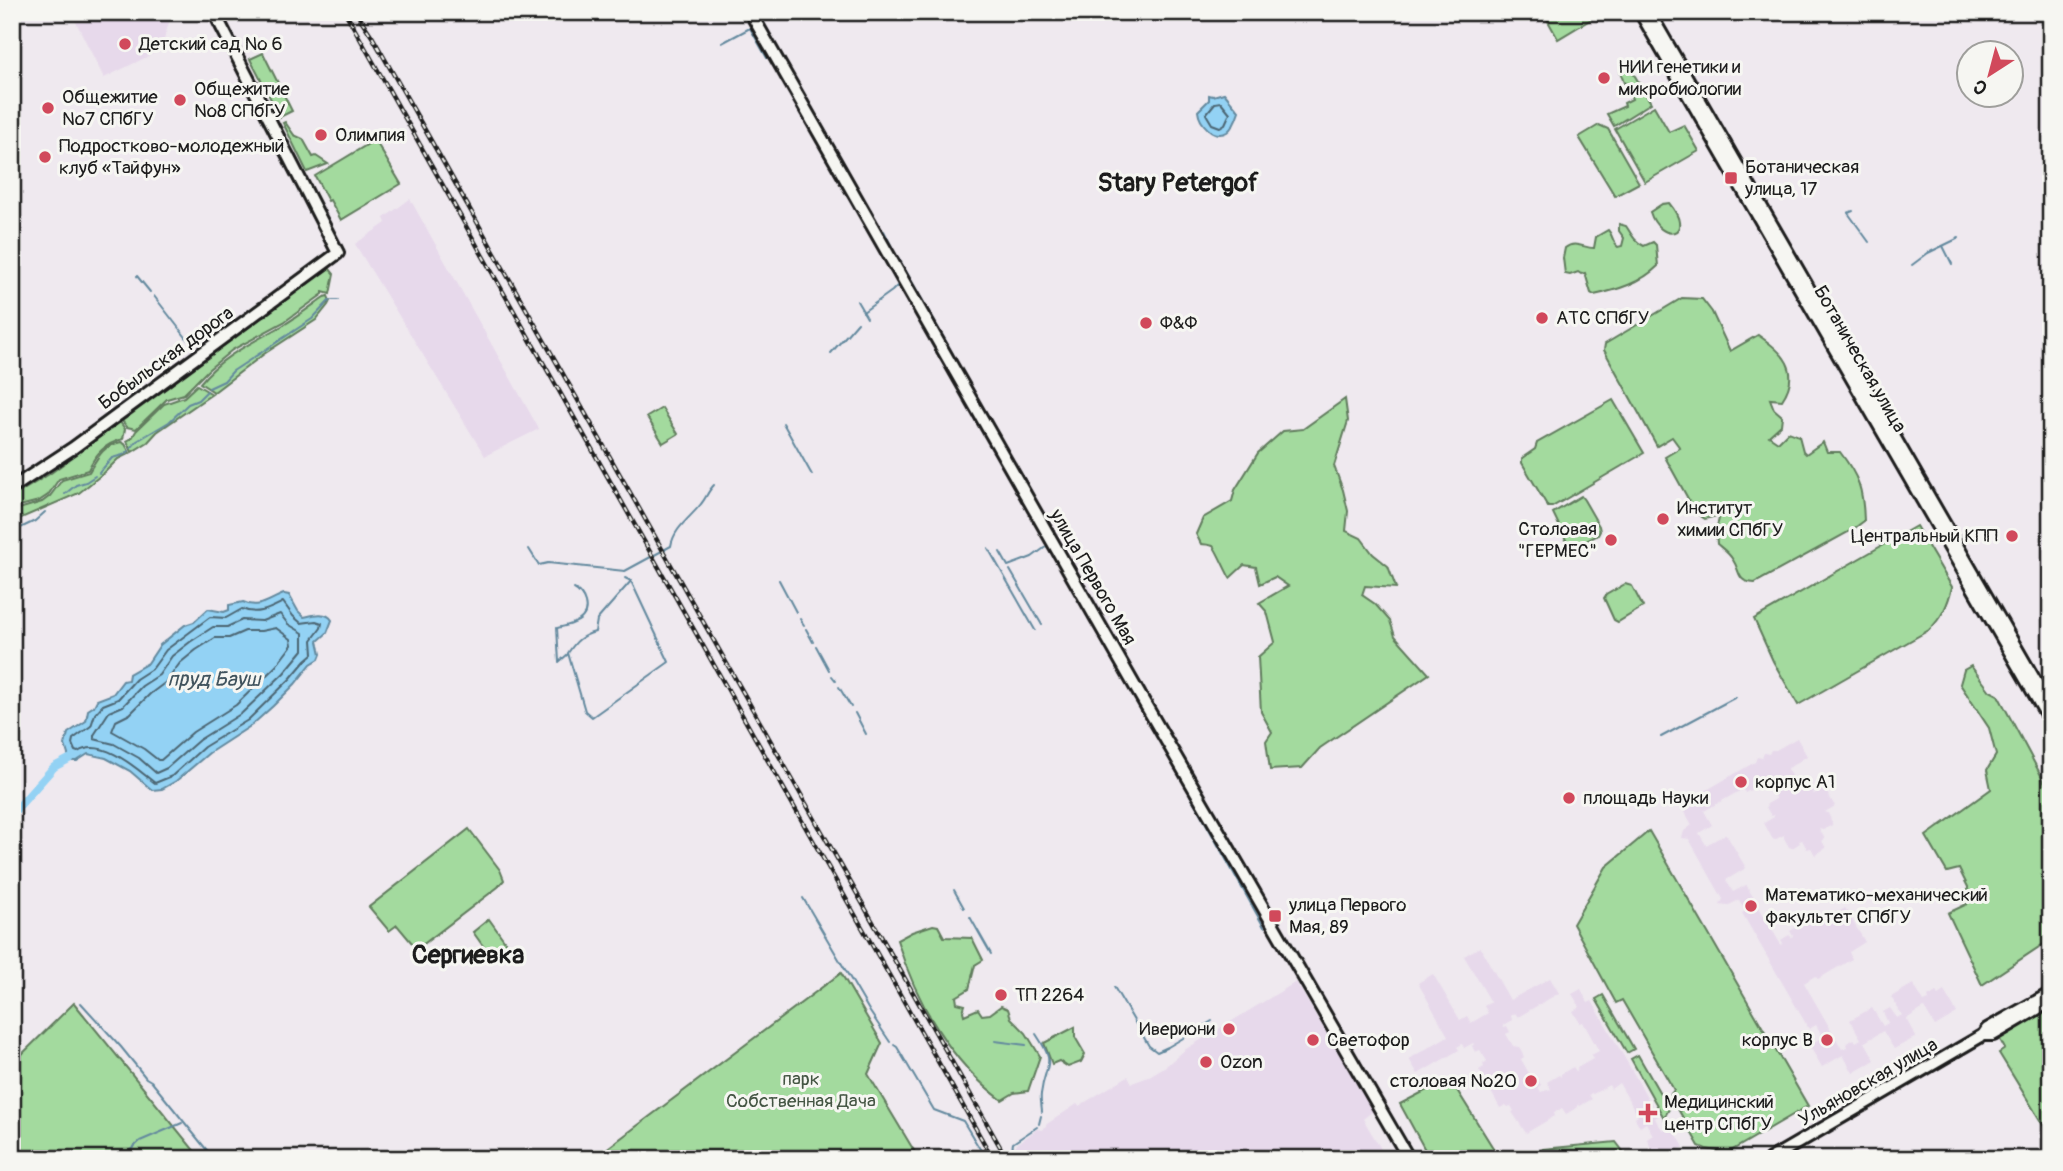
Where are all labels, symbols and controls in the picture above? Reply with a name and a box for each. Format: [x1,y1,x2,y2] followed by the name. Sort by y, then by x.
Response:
[138,32,283,56] place label: Детский сад № 6
[117,36,133,52] marker: Детский сад № 6
[1954,38,2024,108] north arrow
[1618,55,1742,101] place label: НИИ генетики и микробиологии
[1596,70,1612,86] marker: НИИ генетики и микробиологии
[1969,74,1992,100] text: С
[194,77,290,123] place label: Общежитие №8 СПбГУ
[62,85,158,131] place label: Общежитие №7 СПбГУ
[172,92,188,108] marker: Общежитие №8 СПбГУ
[40,100,56,116] marker: Общежитие №7 СПбГУ
[335,123,405,147] place label: Олимпия
[313,127,329,143] marker: Олимпия
[59,134,284,180] place label: Подростково-молодежный клуб «Тайфун»
[37,149,53,165] marker: Подростково-молодежный клуб «Тайфун»
[1744,155,1859,201] place label: Ботаническая улица, 17
[1097,167,1259,199] district label: Stary Petergof
[1723,170,1739,186] marker: Ботаническая улица, 17
[1808,281,1912,437] street label: Ботаническая улица
[94,301,238,415] street label: Бобыльская дорога
[1556,306,1649,330] place label: АТС СПбГУ
[1534,310,1550,326] marker: АТС СПбГУ
[1160,311,1198,335] place label: Ф&Ф
[1138,315,1154,331] marker: Ф&Ф
[1677,496,1783,542] place label: Институт химии СПбГУ
[1044,504,1142,649] street label: улица Первого Мая
[1655,511,1671,527] marker: Институт химии СПбГУ
[1518,517,1597,563] place label: Столовая "ГЕРМЕС"
[1851,524,1998,548] place label: Центральный КПП
[2004,528,2020,544] marker: Центральный КПП
[1603,532,1619,548] marker: Столовая "ГЕРМЕС"
[168,666,263,693] water label: пруд Бауш
[1755,770,1835,794] place label: корпус А1
[1733,774,1749,790] marker: корпус А1
[1583,786,1709,810] place label: площадь Науки
[1561,790,1577,806] marker: площадь Науки
[1765,883,1988,929] place label: Математико-механический факультет СПбГУ
[1288,893,1406,939] place label: улица Первого Мая, 89
[1743,898,1759,914] marker: Математико-механический факультет СПбГУ
[1267,908,1283,924] marker: улица Первого Мая, 89
[412,939,524,971] district label: Сергиевка
[1015,983,1084,1007] place label: ТП 2264
[993,987,1009,1003] marker: ТП 2264
[1139,1017,1216,1041] place label: Ивериони
[1221,1021,1237,1037] marker: Ивериони
[1327,1028,1410,1052] place label: Светофор
[1742,1028,1813,1052] place label: корпус В
[1305,1032,1321,1048] marker: Светофор
[1794,1032,1942,1132] street label: Ульяновская улица
[1819,1032,1835,1048] marker: корпус В
[1220,1050,1263,1074] place label: Ozon
[1198,1054,1214,1070] marker: Ozon
[726,1067,876,1113] park label: парк Собственная Дача
[1390,1069,1517,1093] place label: столовая №20
[1523,1073,1539,1089] marker: столовая №20
[1664,1090,1774,1136] place label: Медицинский центр СПбГУ
[1638,1103,1658,1123] marker: Медицинский центр СПбГУ

